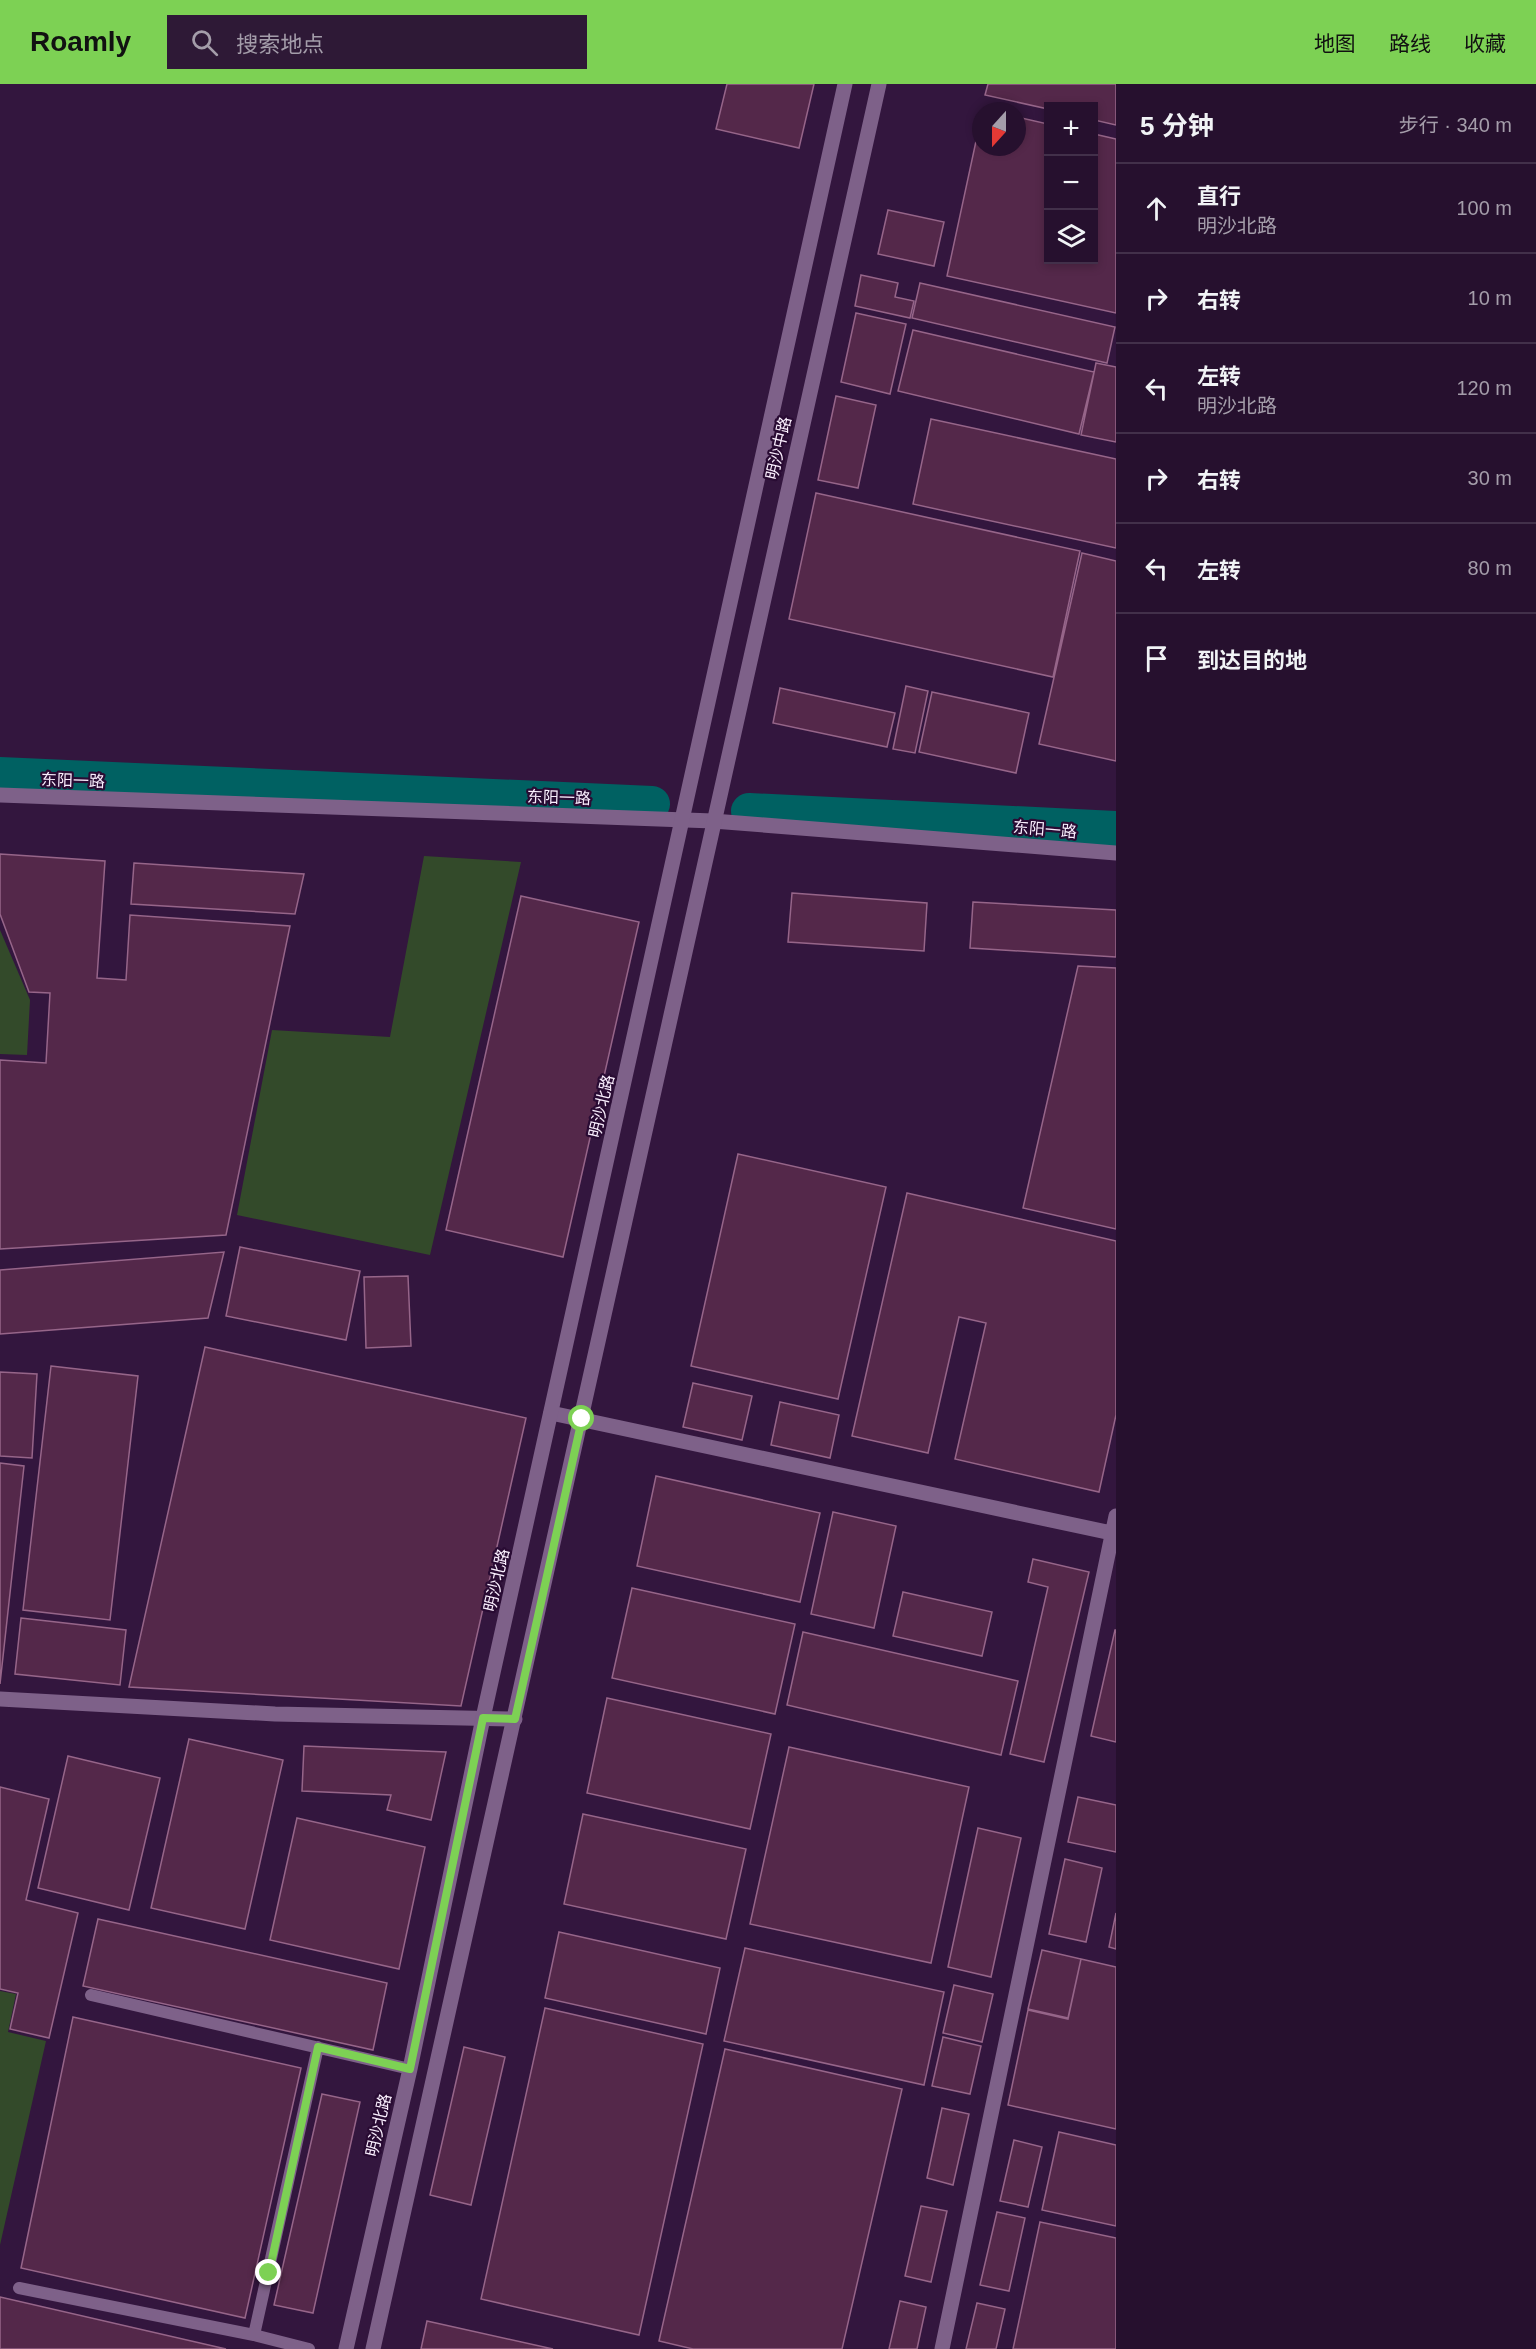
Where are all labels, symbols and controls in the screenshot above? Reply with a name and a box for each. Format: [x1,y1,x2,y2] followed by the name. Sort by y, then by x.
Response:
[167,15,587,69] search box
[30,26,131,57] text: Roamly
[188,26,221,59] icon: search
[236,32,324,57] text: 搜索地点
[1314,32,1356,55] text: 地图
[1389,32,1431,55] text: 路线
[1464,32,1506,55] text: 收藏
[972,102,1026,156] north arrow
[1044,102,1098,264] map controls
[1044,102,1098,156] button: +
[1140,111,1214,141] text: 5 分钟
[1399,114,1512,136] text: 步行 · 340 m
[1044,156,1098,210] button: −
[1197,184,1241,209] text: 直行
[1140,192,1173,225] icon: ahead
[1456,197,1512,219] text: 100 m
[1044,210,1098,264] button: layers
[1197,215,1277,237] text: 明沙北路
[1140,282,1173,315] icon: right
[1468,287,1512,309] text: 10 m
[1197,288,1241,313] text: 右转
[1197,364,1241,389] text: 左转
[1140,372,1173,405] icon: left
[1456,377,1512,399] text: 120 m
[1197,395,1277,417] text: 明沙北路
[763,415,794,481] street label: 明沙中路
[1140,462,1173,495] icon: right
[1468,467,1512,489] text: 30 m
[1197,468,1241,493] text: 右转
[1140,552,1173,585] icon: left
[1468,557,1512,579] text: 80 m
[1197,558,1241,583] text: 左转
[1140,642,1173,675] icon: arrive
[1197,648,1307,673] text: 到达目的地
[41,771,105,790] street label: 东阳一路
[527,788,591,807] street label: 东阳一路
[1012,818,1078,841] street label: 东阳一路
[586,1073,617,1139] street label: 明沙北路
[568,1405,594,1431] route start
[481,1547,512,1613] street label: 明沙北路
[363,2092,394,2158] street label: 明沙北路
[255,2259,281,2285] route end

